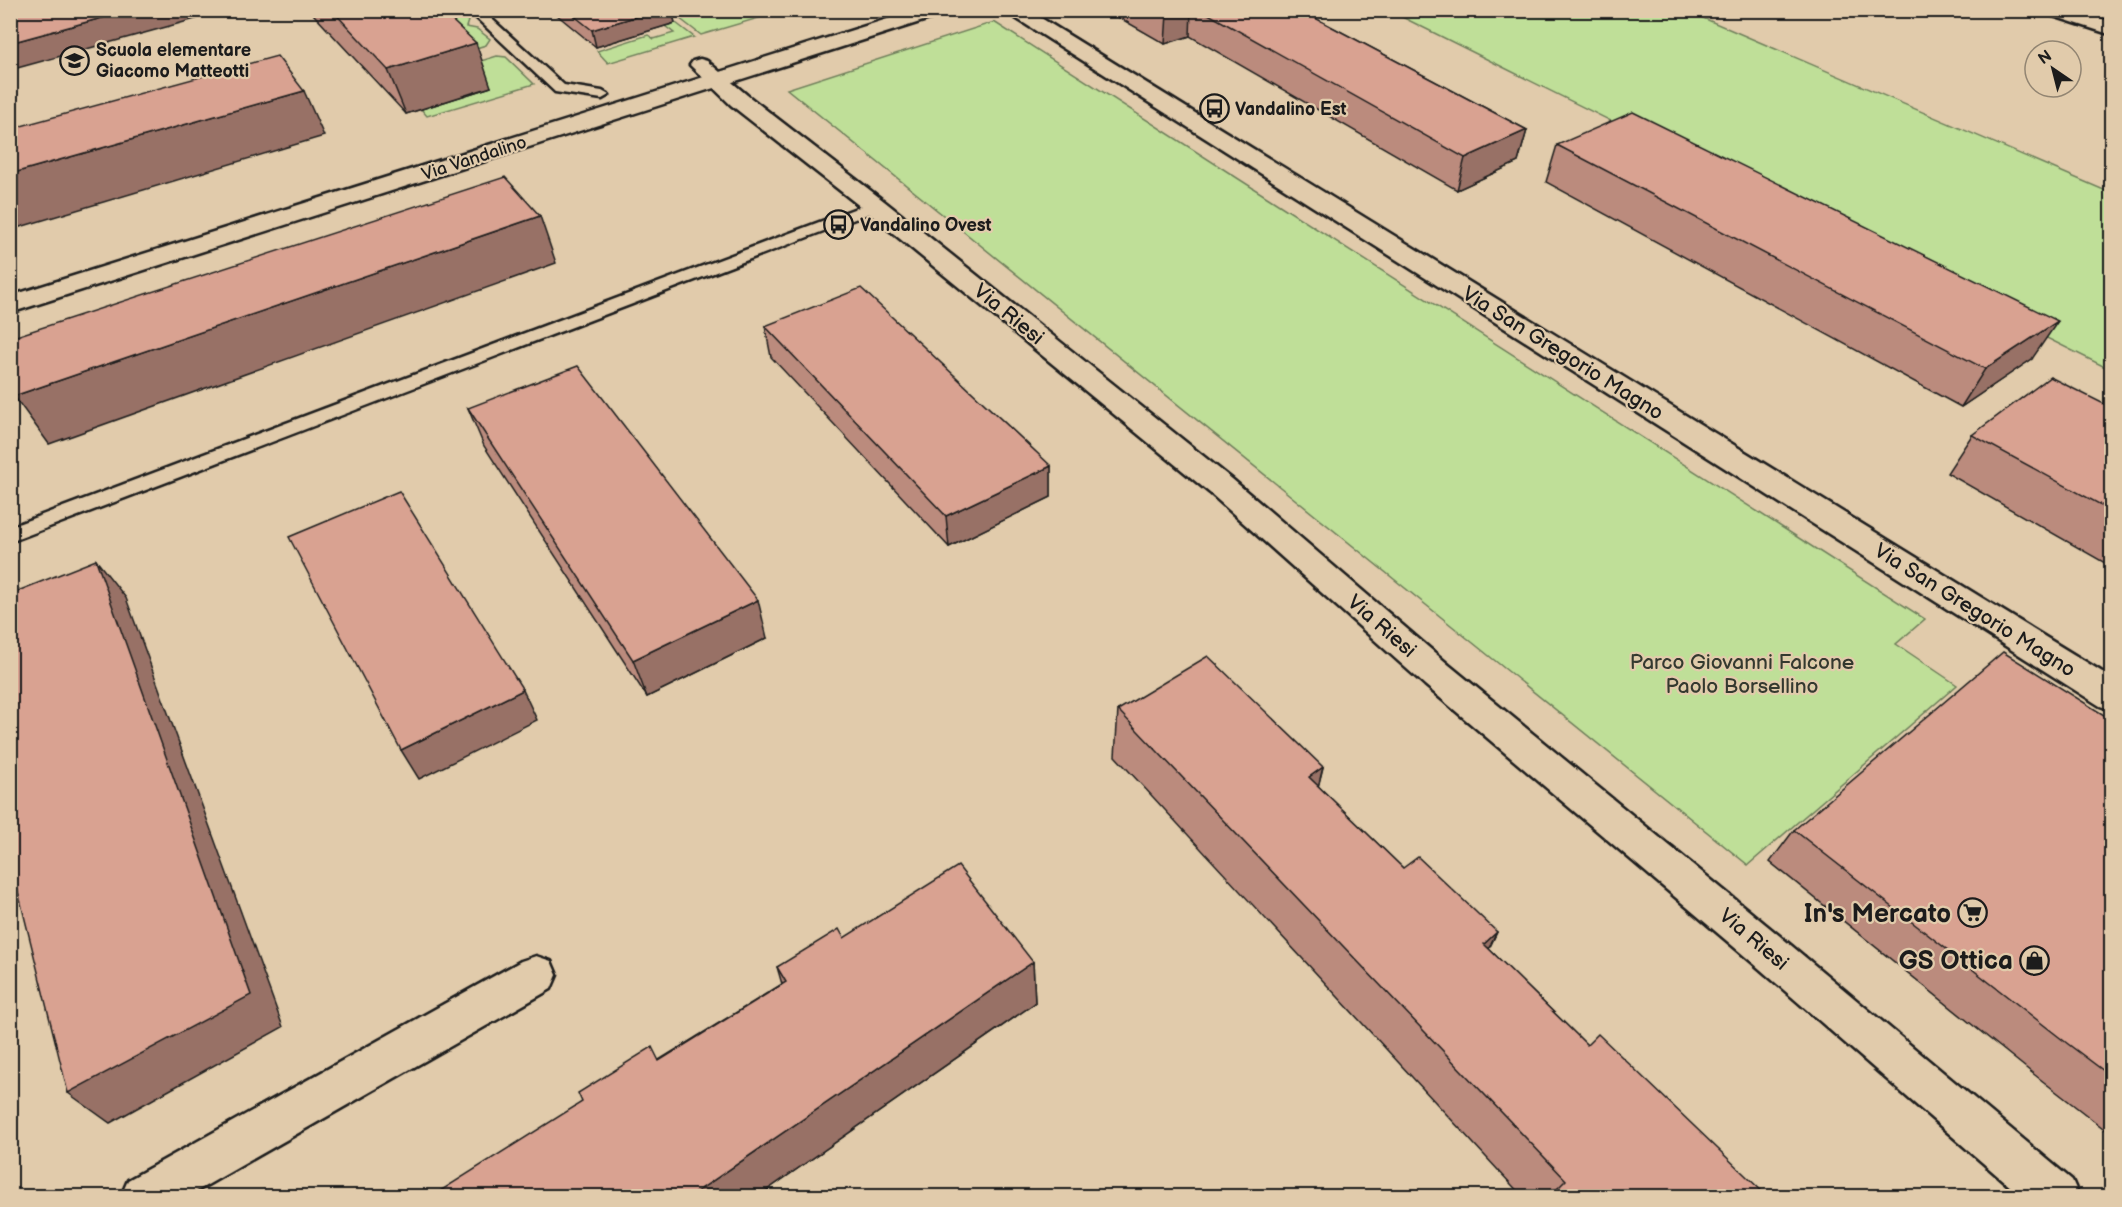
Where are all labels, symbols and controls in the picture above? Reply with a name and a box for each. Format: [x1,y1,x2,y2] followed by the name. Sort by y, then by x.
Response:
[2023,39,2083,99] north arrow
[96,40,251,82] place label: Scuola elementare Giacomo Matteotti
[59,44,91,76] school or university icon: Scuola elementare Giacomo Matteotti
[2035,47,2056,69] text: N
[1198,93,1230,125] bus stop icon: Vandalino Est
[1235,99,1347,120] place label: Vandalino Est
[419,132,529,185] street label: Via Vandalino
[823,209,855,241] bus stop icon: Vandalino Ovest
[860,215,992,236] place label: Vandalino Ovest
[969,279,1049,350] street label: Via Riesi
[1457,281,1668,426] street label: Via San Gregorio Magno
[1869,538,2080,683] street label: Via San Gregorio Magno
[1342,590,1421,663] street label: Via Riesi
[1630,650,1854,699] park label: Parco Giovanni Falcone Paolo Borsellino
[1956,897,1988,929] supermarket icon: In's Mercato
[1804,899,1951,930] place label: In's Mercato
[1714,903,1794,976] street label: Via Riesi
[2018,944,2050,976] shop icon: GS Ottica
[1899,946,2013,977] place label: GS Ottica

